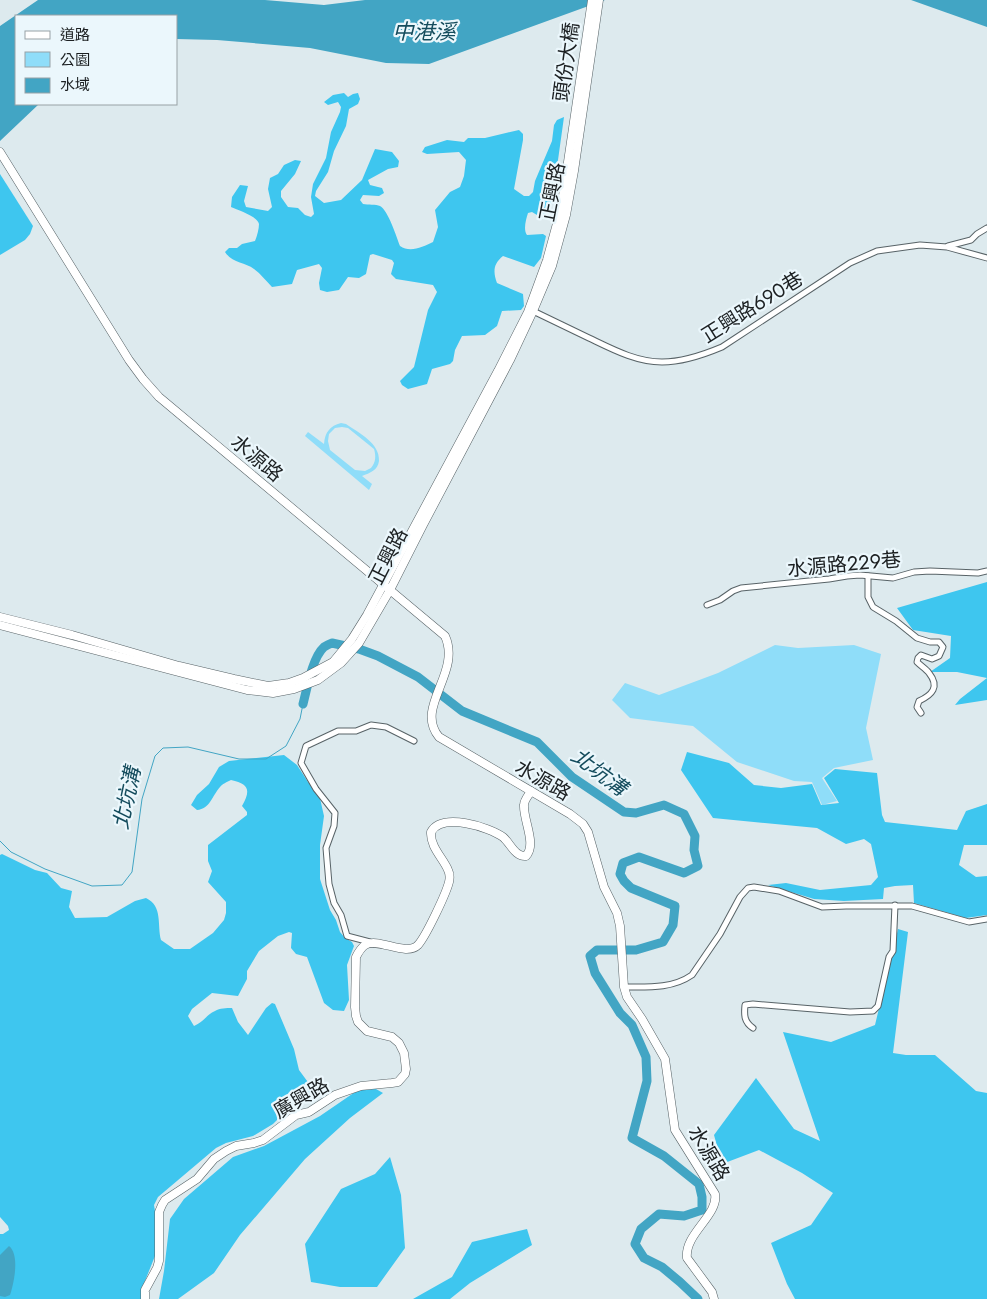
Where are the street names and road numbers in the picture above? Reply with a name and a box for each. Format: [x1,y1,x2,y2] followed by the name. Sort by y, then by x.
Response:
[547,20,586,104] street label: 頭份大橋
[533,160,572,224] street label: 正興路
[696,265,809,350] street label: 正興路690巷
[224,428,289,489] street label: 水源路
[362,523,415,590] street label: 正興路
[786,545,902,584] street label: 水源路229巷
[510,753,576,808] street label: 水源路
[268,1071,334,1126] street label: 廣興路
[681,1120,736,1186] street label: 水源路

